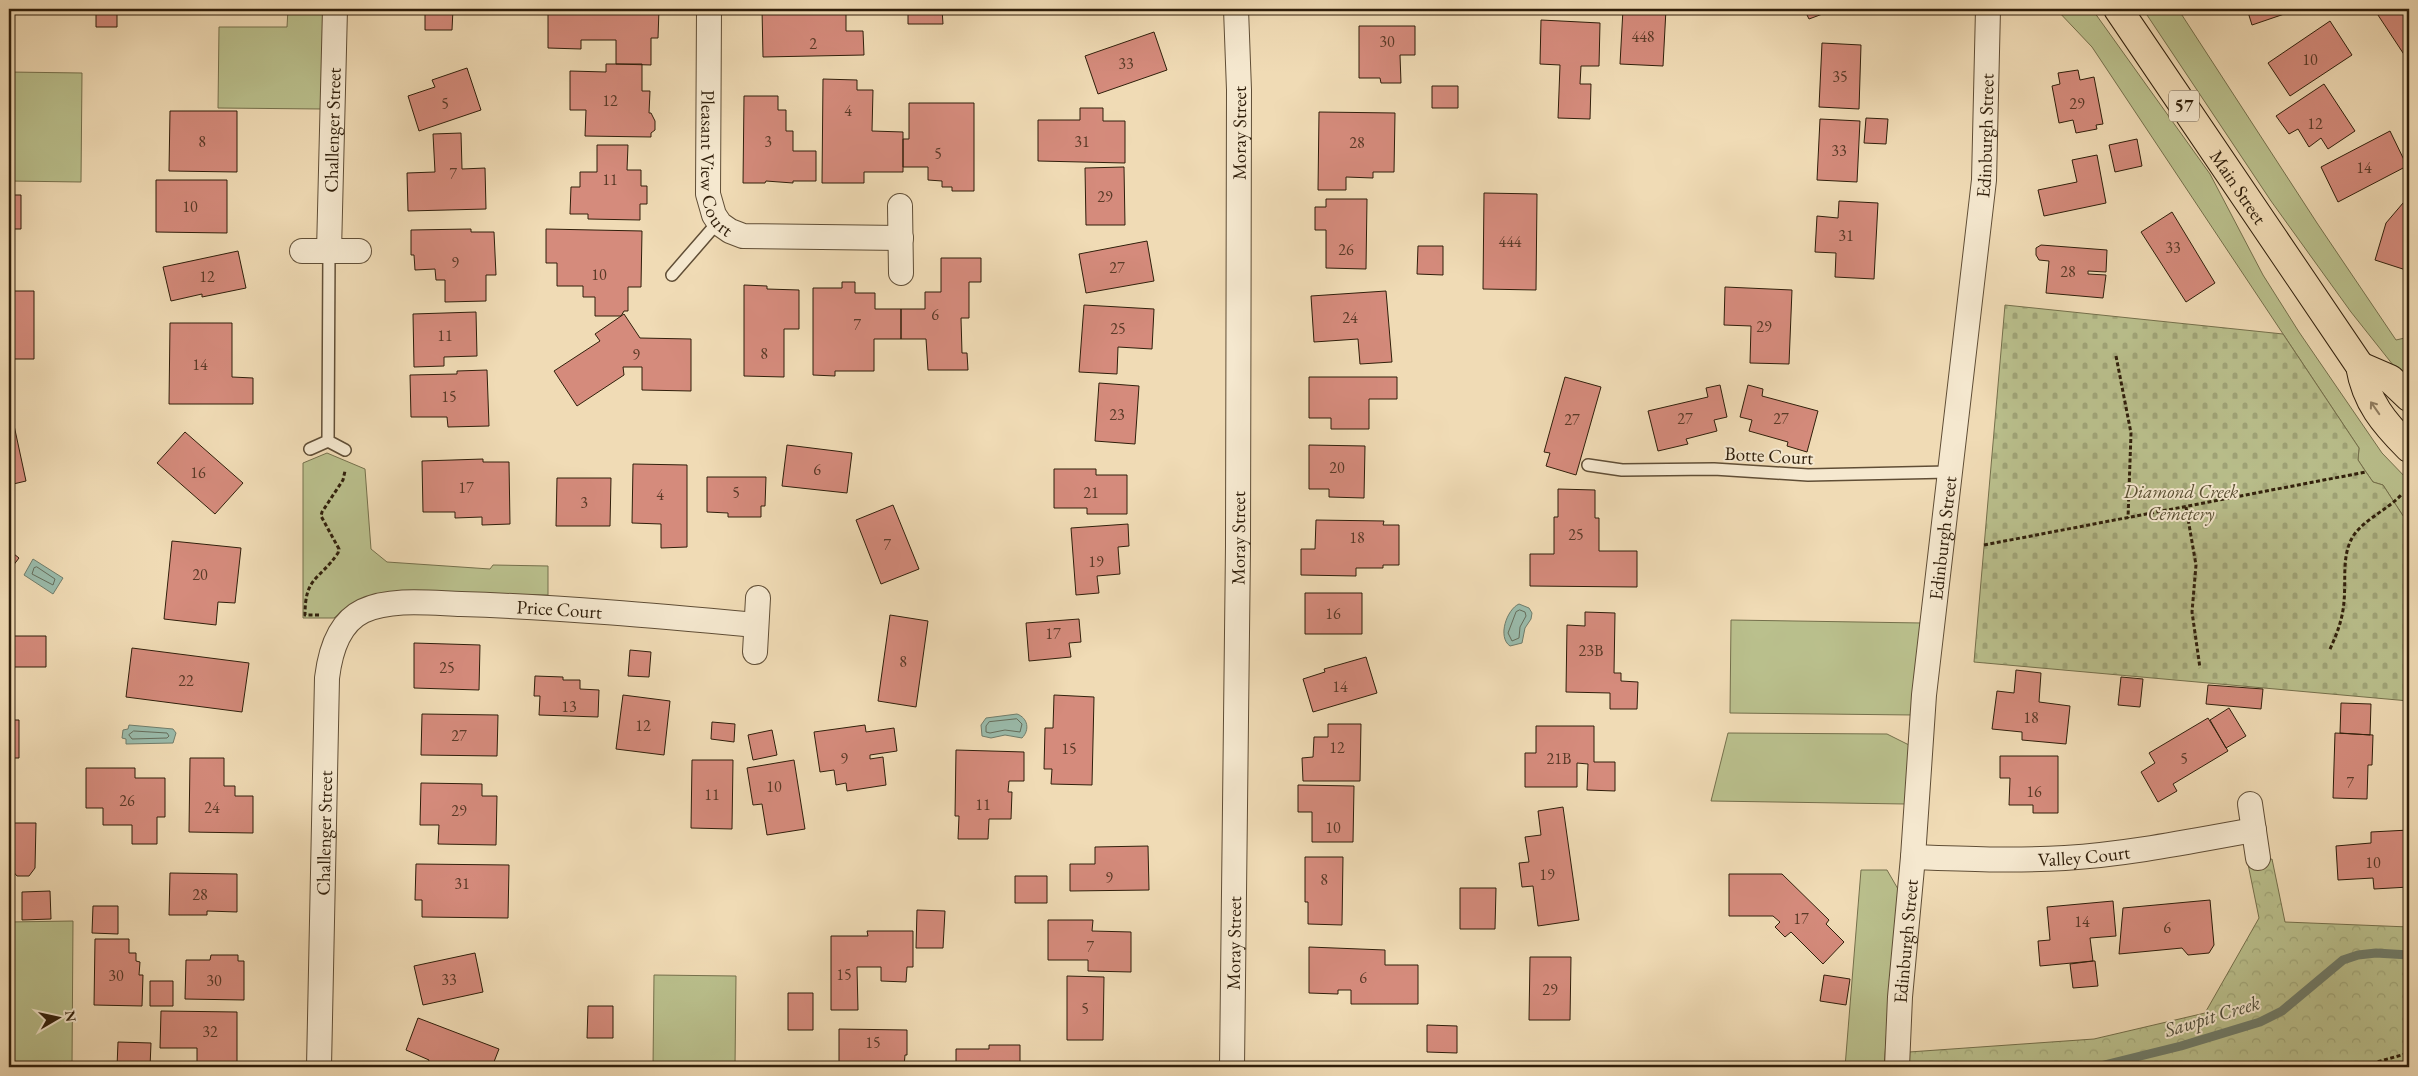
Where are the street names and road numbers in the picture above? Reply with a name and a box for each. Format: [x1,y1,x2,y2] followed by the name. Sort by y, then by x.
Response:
[318,67,347,193] street label: Challenger Street
[1970,73,1999,199] street label: Edinburgh Street
[1227,86,1252,180] street label: Moray Street
[695,90,738,242] street label: Pleasant View Court
[2169,90,2199,122] road number: 57
[2204,145,2272,229] street label: Main Street
[1724,441,1814,470] street label: Botte Court
[1923,475,1962,601] street label: Edinburgh Street
[1226,491,1251,585] street label: Moray Street
[516,594,603,625] street label: Price Court
[311,770,338,896] street label: Challenger Street
[2037,839,2132,872] street label: Valley Court
[1888,878,1924,1004] street label: Edinburgh Street
[1221,896,1247,990] street label: Moray Street

